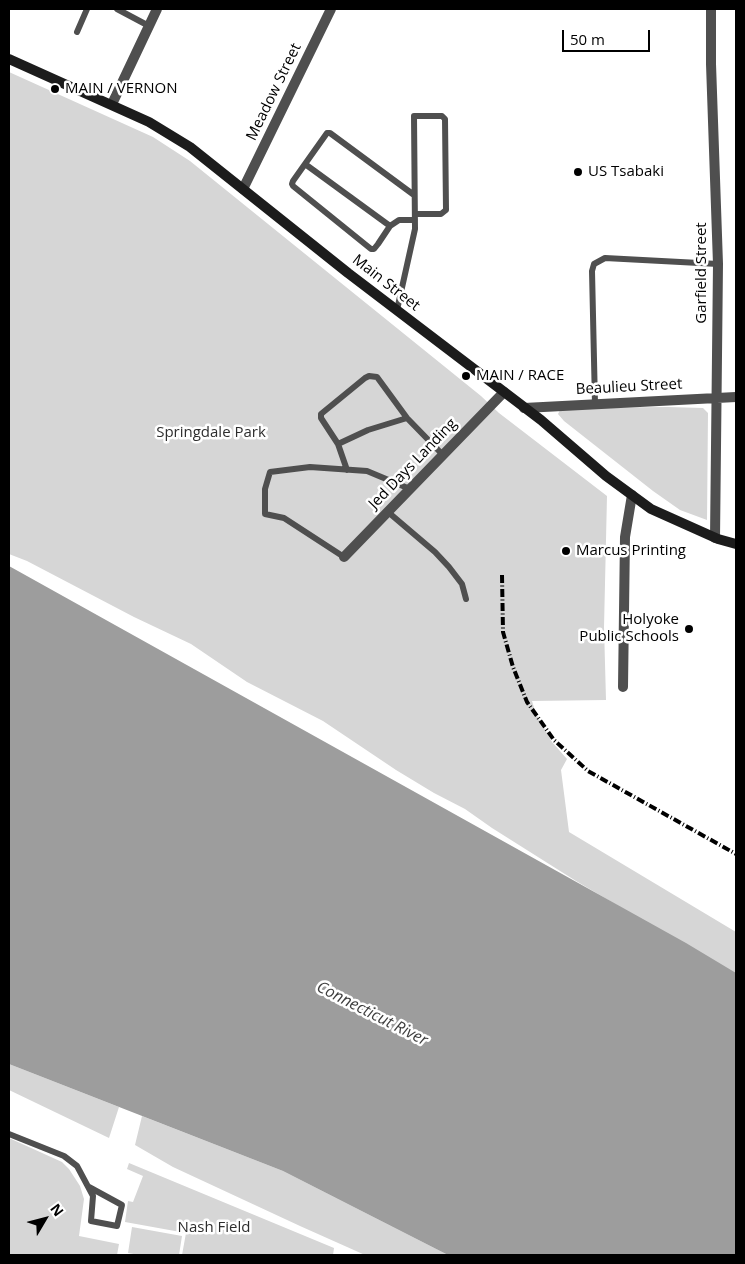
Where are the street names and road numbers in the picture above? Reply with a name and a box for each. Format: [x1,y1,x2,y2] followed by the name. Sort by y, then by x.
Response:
[243,40,305,144] street label: Meadow Street
[693,222,711,324] street label: Garfield Street
[349,251,423,315] street label: Main Street
[575,375,683,399] street label: Beaulieu Street
[365,415,461,513] street label: Jed Days Landing

